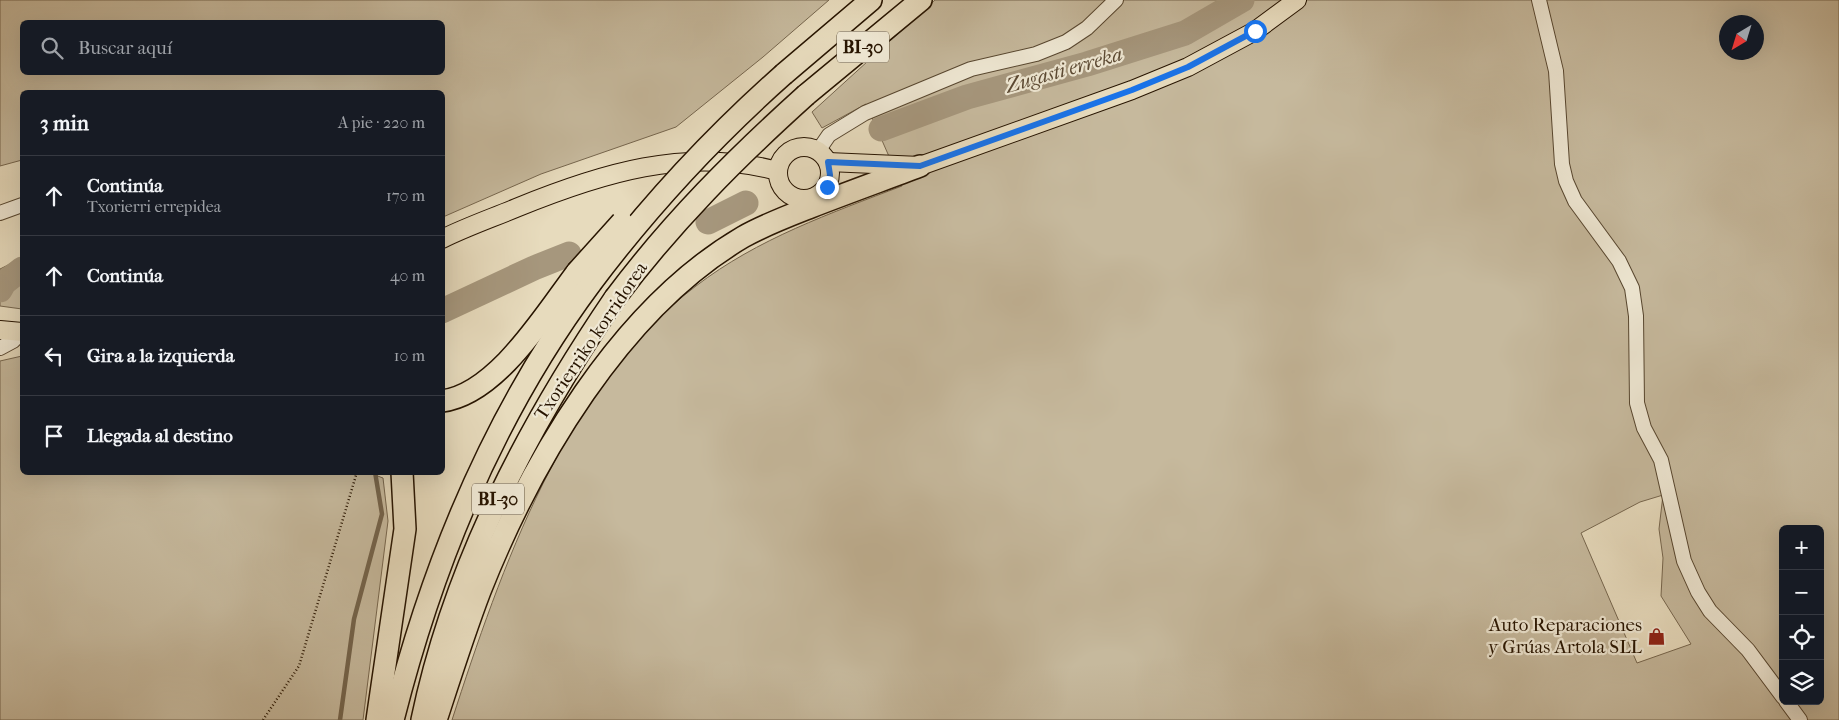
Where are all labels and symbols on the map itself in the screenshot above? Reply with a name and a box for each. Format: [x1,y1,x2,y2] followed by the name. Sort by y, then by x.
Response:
[1719,15,1764,60] north arrow
[1244,20,1267,43] route start
[837,32,889,62] road number: BI-30
[1001,42,1125,98] water label: Zugasti erreka
[816,176,839,199] route end
[530,258,652,424] street label: Txorierriko korridorea
[472,484,524,514] road number: BI-30
[1488,614,1643,658] place label: Auto Reparaciones y Grúas Artola SLL
[1646,626,1666,646] shop icon: Auto Reparaciones y Grúas Artola SLL

